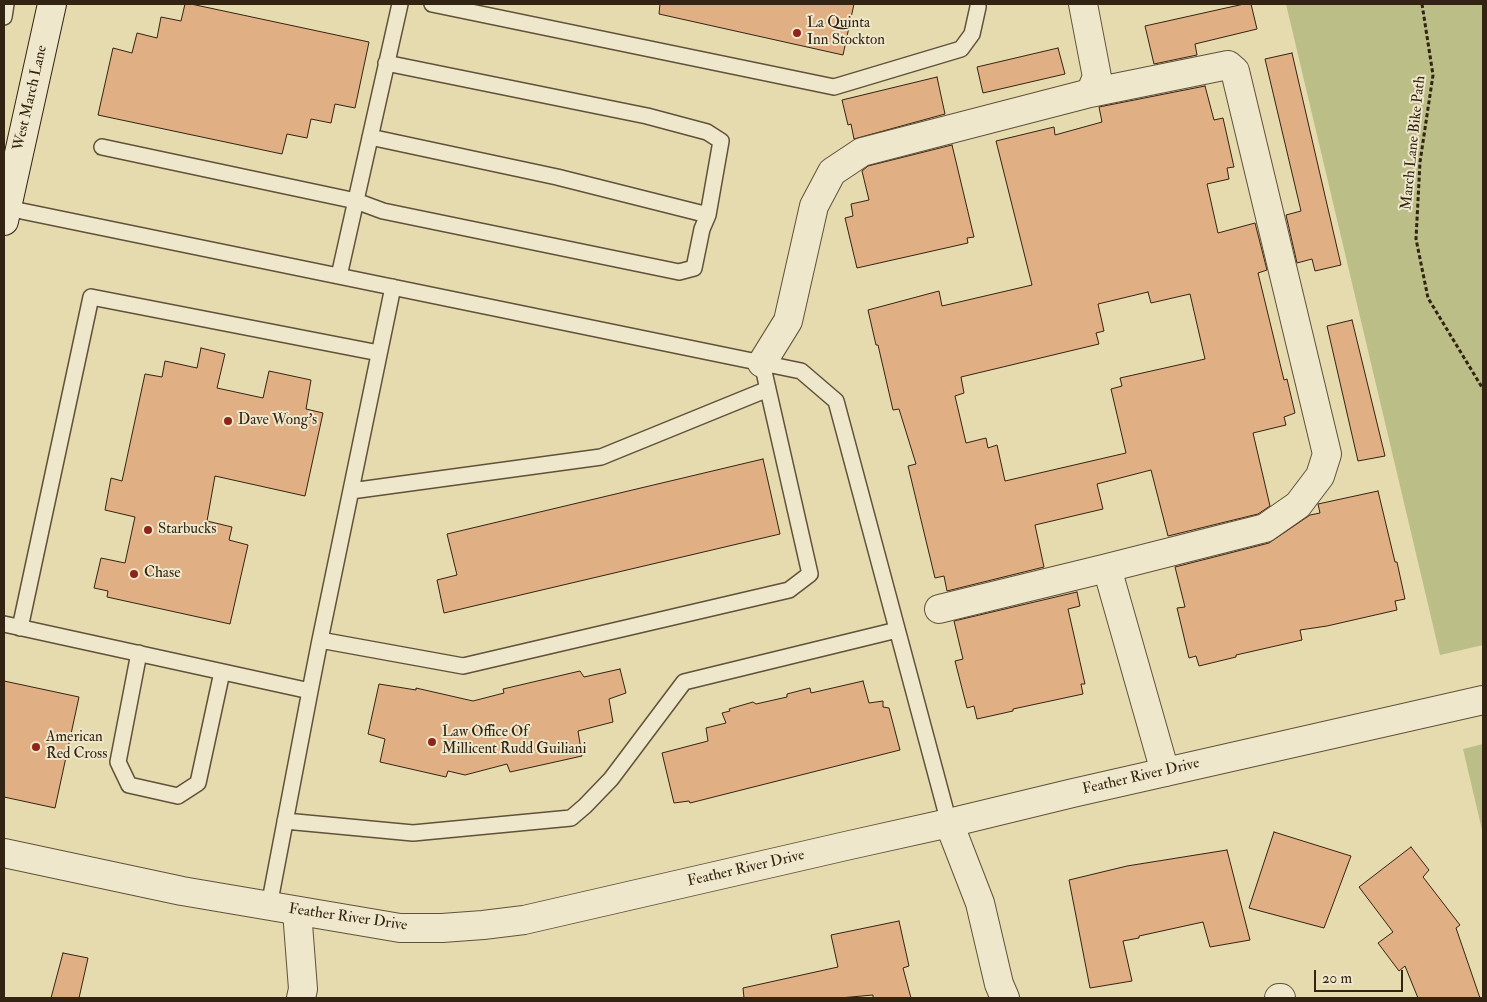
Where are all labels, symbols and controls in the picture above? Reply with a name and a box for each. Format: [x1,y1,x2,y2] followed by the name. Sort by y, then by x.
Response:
[807,15,885,50] place label: La Quinta Inn Stockton
[791,27,803,39] marker: La Quinta Inn Stockton
[10,44,52,152] street label: West March Lane
[1398,75,1430,211] street label: March Lane Bike Path
[238,412,317,430] place label: Dave Wong's
[222,415,234,427] marker: Dave Wong's
[158,521,216,539] place label: Starbucks
[142,524,154,536] marker: Starbucks
[144,565,180,583] place label: Chase
[128,568,140,580] marker: Chase
[442,724,586,759] place label: Law Office Of Millicent Rudd Guiliani
[46,729,107,764] place label: American Red Cross
[426,736,438,748] marker: Law Office Of Millicent Rudd Guiliani
[30,741,42,753] marker: American Red Cross
[1081,755,1201,799] street label: Feather River Drive
[686,847,806,891] street label: Feather River Drive
[288,901,408,935] street label: Feather River Drive
[1317,960,1406,992] scale bar
[1322,969,1352,988] text: 20 m

